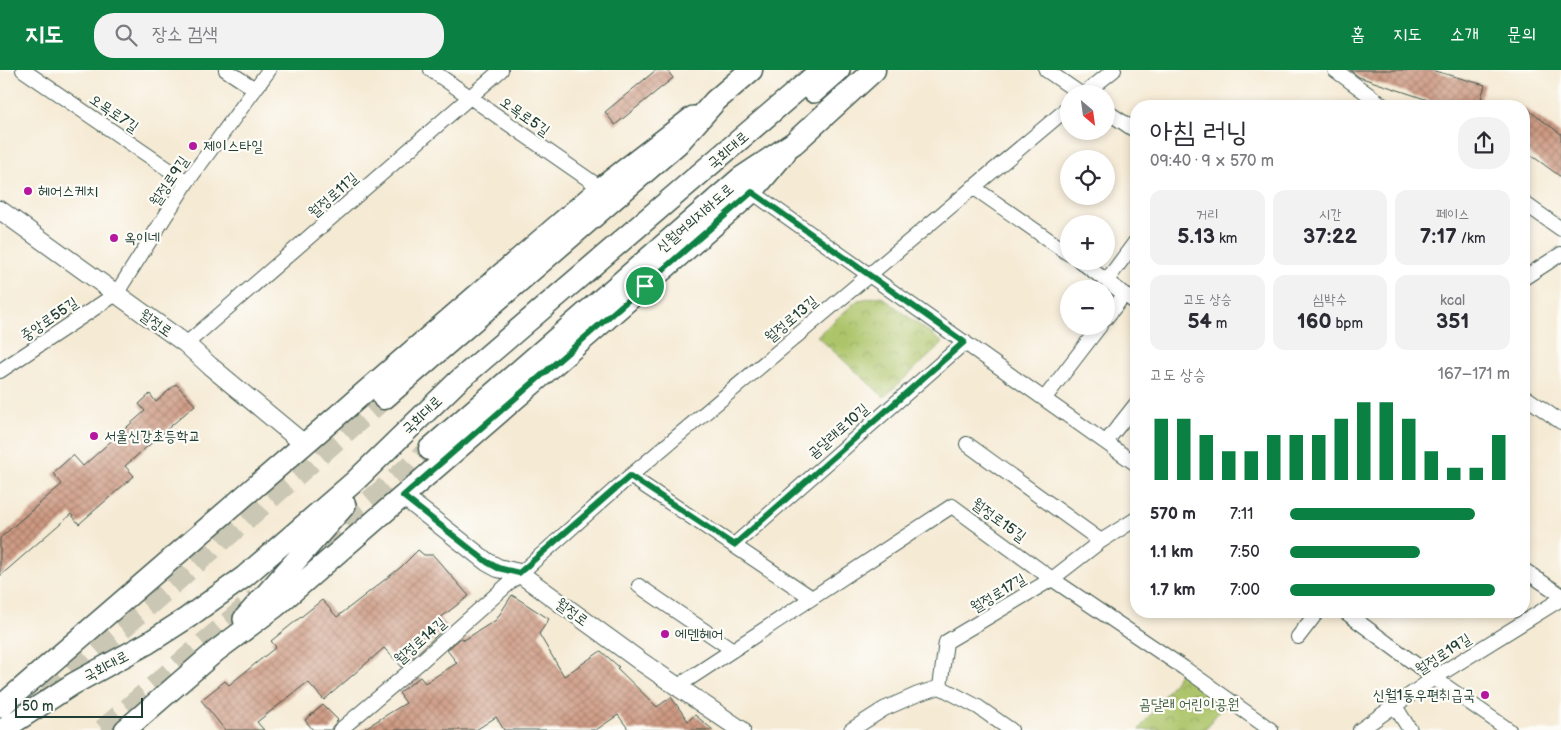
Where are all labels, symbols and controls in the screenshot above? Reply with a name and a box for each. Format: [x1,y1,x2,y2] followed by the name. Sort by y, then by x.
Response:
[94,13,444,58] search box
[25,20,64,49] text: 지도
[112,21,140,49] icon: search
[152,23,218,46] text: 장소 검색
[1351,24,1365,45] text: 홈
[1393,24,1422,45] text: 지도
[1450,24,1479,45] text: 소개
[1507,24,1536,45] text: 문의
[1060,85,1115,140] north arrow
[1060,85,1115,335] map controls
[85,90,142,137] street label: 오목로7길
[496,92,553,141] street label: 오목로5길
[1150,116,1248,149] text: 아침 러닝
[1458,117,1510,169] button: share
[704,127,753,173] street label: 국회대로
[203,137,263,156] place label: 제이스타일
[187,140,199,152] marker: 제이스타일
[1060,150,1115,205] button: locate
[146,152,193,210] street label: 월정로9길
[1150,152,1274,171] text: 09:40 · 9 × 570 m
[304,169,362,222] street label: 월정로11길
[653,180,738,257] street label: 신월여의지하도로
[38,182,98,201] place label: 헤어스케치
[22,185,34,197] marker: 헤어스케치
[1196,206,1219,223] text: 거리
[1319,206,1341,223] text: 시간
[1436,206,1470,223] text: 페이스
[1060,215,1115,270] button: +
[1177,224,1215,249] text: 5.13
[1303,224,1357,249] text: 37:22
[1420,224,1457,249] text: 7:17
[124,229,160,248] place label: 옥이네
[1215,230,1237,247] text: km
[1457,230,1485,247] text: /km
[108,232,120,244] marker: 옥이네
[624,265,666,307] pin
[631,272,659,300] icon: arrive
[1060,280,1115,335] button: −
[1183,291,1232,308] text: 고도 상승
[1313,291,1347,308] text: 심박수
[761,292,822,347] street label: 월정로13길
[1440,292,1465,309] text: kcal
[17,293,82,346] street label: 중앙로55길
[135,305,176,342] street label: 월정로
[1187,309,1212,334] text: 54
[1297,309,1332,334] text: 160
[1436,309,1469,334] text: 351
[1212,315,1227,332] text: m
[1332,315,1363,332] text: bpm
[1438,365,1510,384] text: 167–171 m
[1150,366,1206,385] text: 고도 상승
[398,392,446,439] street label: 국회대로
[804,400,873,463] street label: 곰달래로10길
[104,427,201,446] place label: 서울신강초등학교
[88,430,100,442] marker: 서울신강초등학교
[968,494,1030,547] street label: 월정로15길
[1150,505,1196,524] text: 570 m
[1230,505,1253,524] text: 7:11
[1150,543,1193,562] text: 1.1 km
[1230,543,1260,562] text: 7:50
[967,569,1029,617] street label: 월정로17길
[1150,581,1195,600] text: 1.7 km
[1230,581,1260,600] text: 7:00
[551,594,592,631] street label: 월정로
[390,613,450,669] street label: 월정로14길
[675,625,723,644] place label: 에덴헤어
[659,628,671,640] marker: 에덴헤어
[1412,629,1475,679] street label: 월정로19길
[80,647,132,686] street label: 국회대로
[1373,686,1475,705] place label: 신월1동우편취급국
[1479,689,1491,701] marker: 신월1동우편취급국
[15,695,142,718] scale bar
[1139,695,1239,714] park label: 곰달래 어린이공원
[22,698,54,715] text: 50 m

